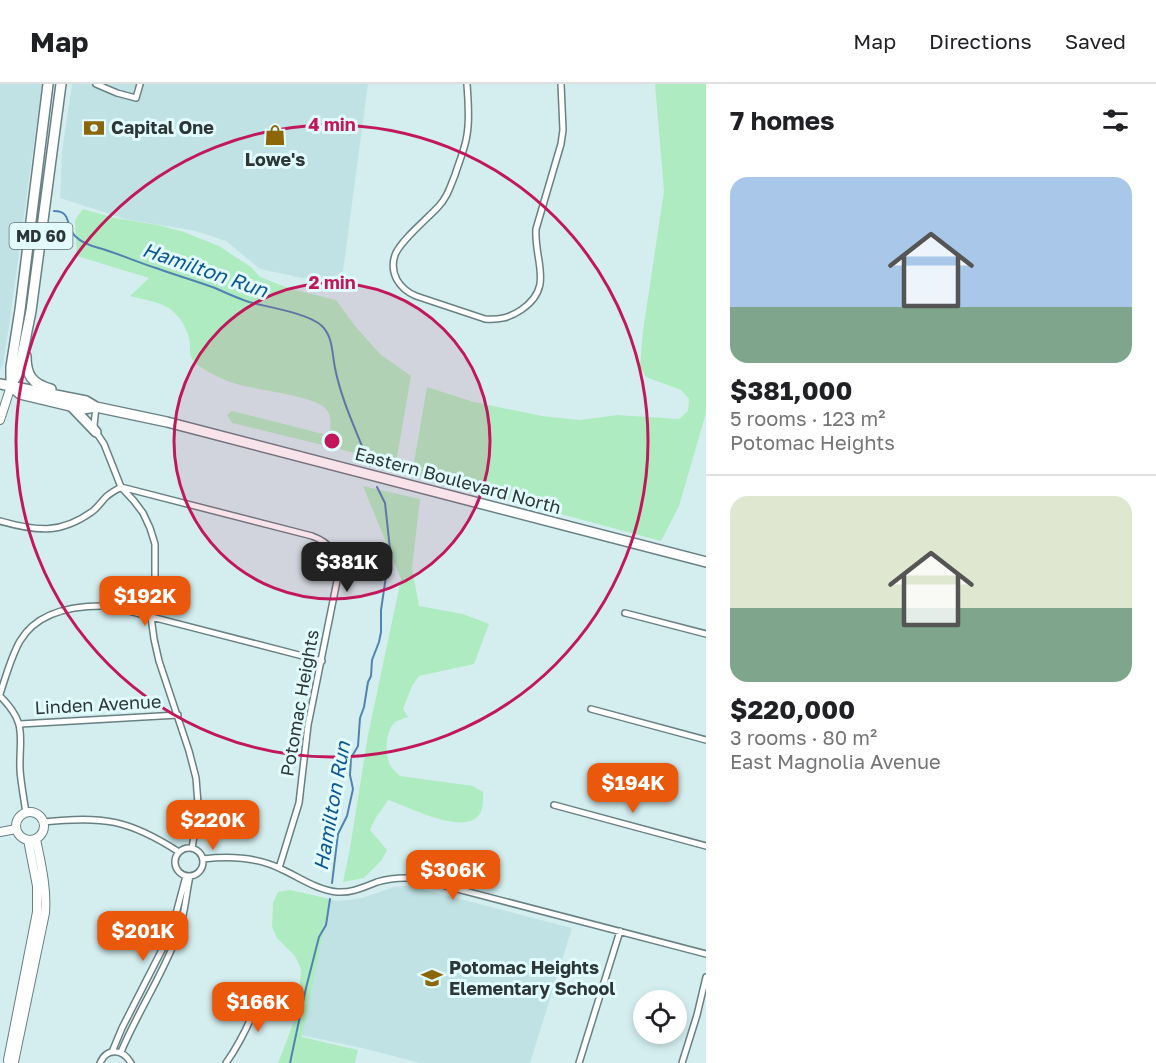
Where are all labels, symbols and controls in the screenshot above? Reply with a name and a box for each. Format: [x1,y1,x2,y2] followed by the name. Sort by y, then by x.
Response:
[30,25,88,58] text: Map
[853,28,896,54] text: Map
[929,28,1032,54] text: Directions
[1065,28,1126,54] text: Saved
[1099,104,1132,137] icon: filters
[730,105,835,136] text: 7 homes
[308,113,356,135] text: 4 min
[82,116,106,140] bank icon: Capital One
[111,116,214,138] place label: Capital One
[263,123,287,147] shop icon: Lowe's
[245,148,305,170] place label: Lowe's
[877,216,985,324] icon: home
[9,223,72,249] road number: MD 60
[140,236,272,302] water label: Hamilton Run
[308,271,356,293] text: 2 min
[730,375,852,406] text: $381,000
[730,406,885,430] text: 5 rooms · 123 m²
[730,430,895,454] text: Potomac Heights
[322,431,342,451] centre of rings
[353,442,564,518] street label: Eastern Boulevard North
[877,535,985,643] icon: home
[305,542,389,593] pin: $381K
[315,549,379,573] text: $381K
[103,576,187,627] pin: $192K
[113,583,177,607] text: $192K
[275,628,323,778] street label: Potomac Heights
[34,690,162,718] street label: Linden Avenue
[730,694,855,725] text: $220,000
[730,725,877,749] text: 3 rooms · 80 m²
[308,739,354,872] water label: Hamilton Run
[730,749,941,773] text: East Magnolia Avenue
[591,763,675,814] pin: $194K
[601,770,665,794] text: $194K
[171,800,255,851] pin: $220K
[180,807,246,831] text: $220K
[411,850,495,901] pin: $306K
[420,857,486,881] text: $306K
[101,911,185,962] pin: $201K
[111,918,175,942] text: $201K
[449,956,615,999] place label: Potomac Heights Elementary School
[420,966,444,990] school or university icon: Potomac Heights Elementary School
[216,982,300,1033] pin: $166K
[226,989,290,1013] text: $166K
[633,990,687,1044] map controls
[633,990,687,1044] button: locate

